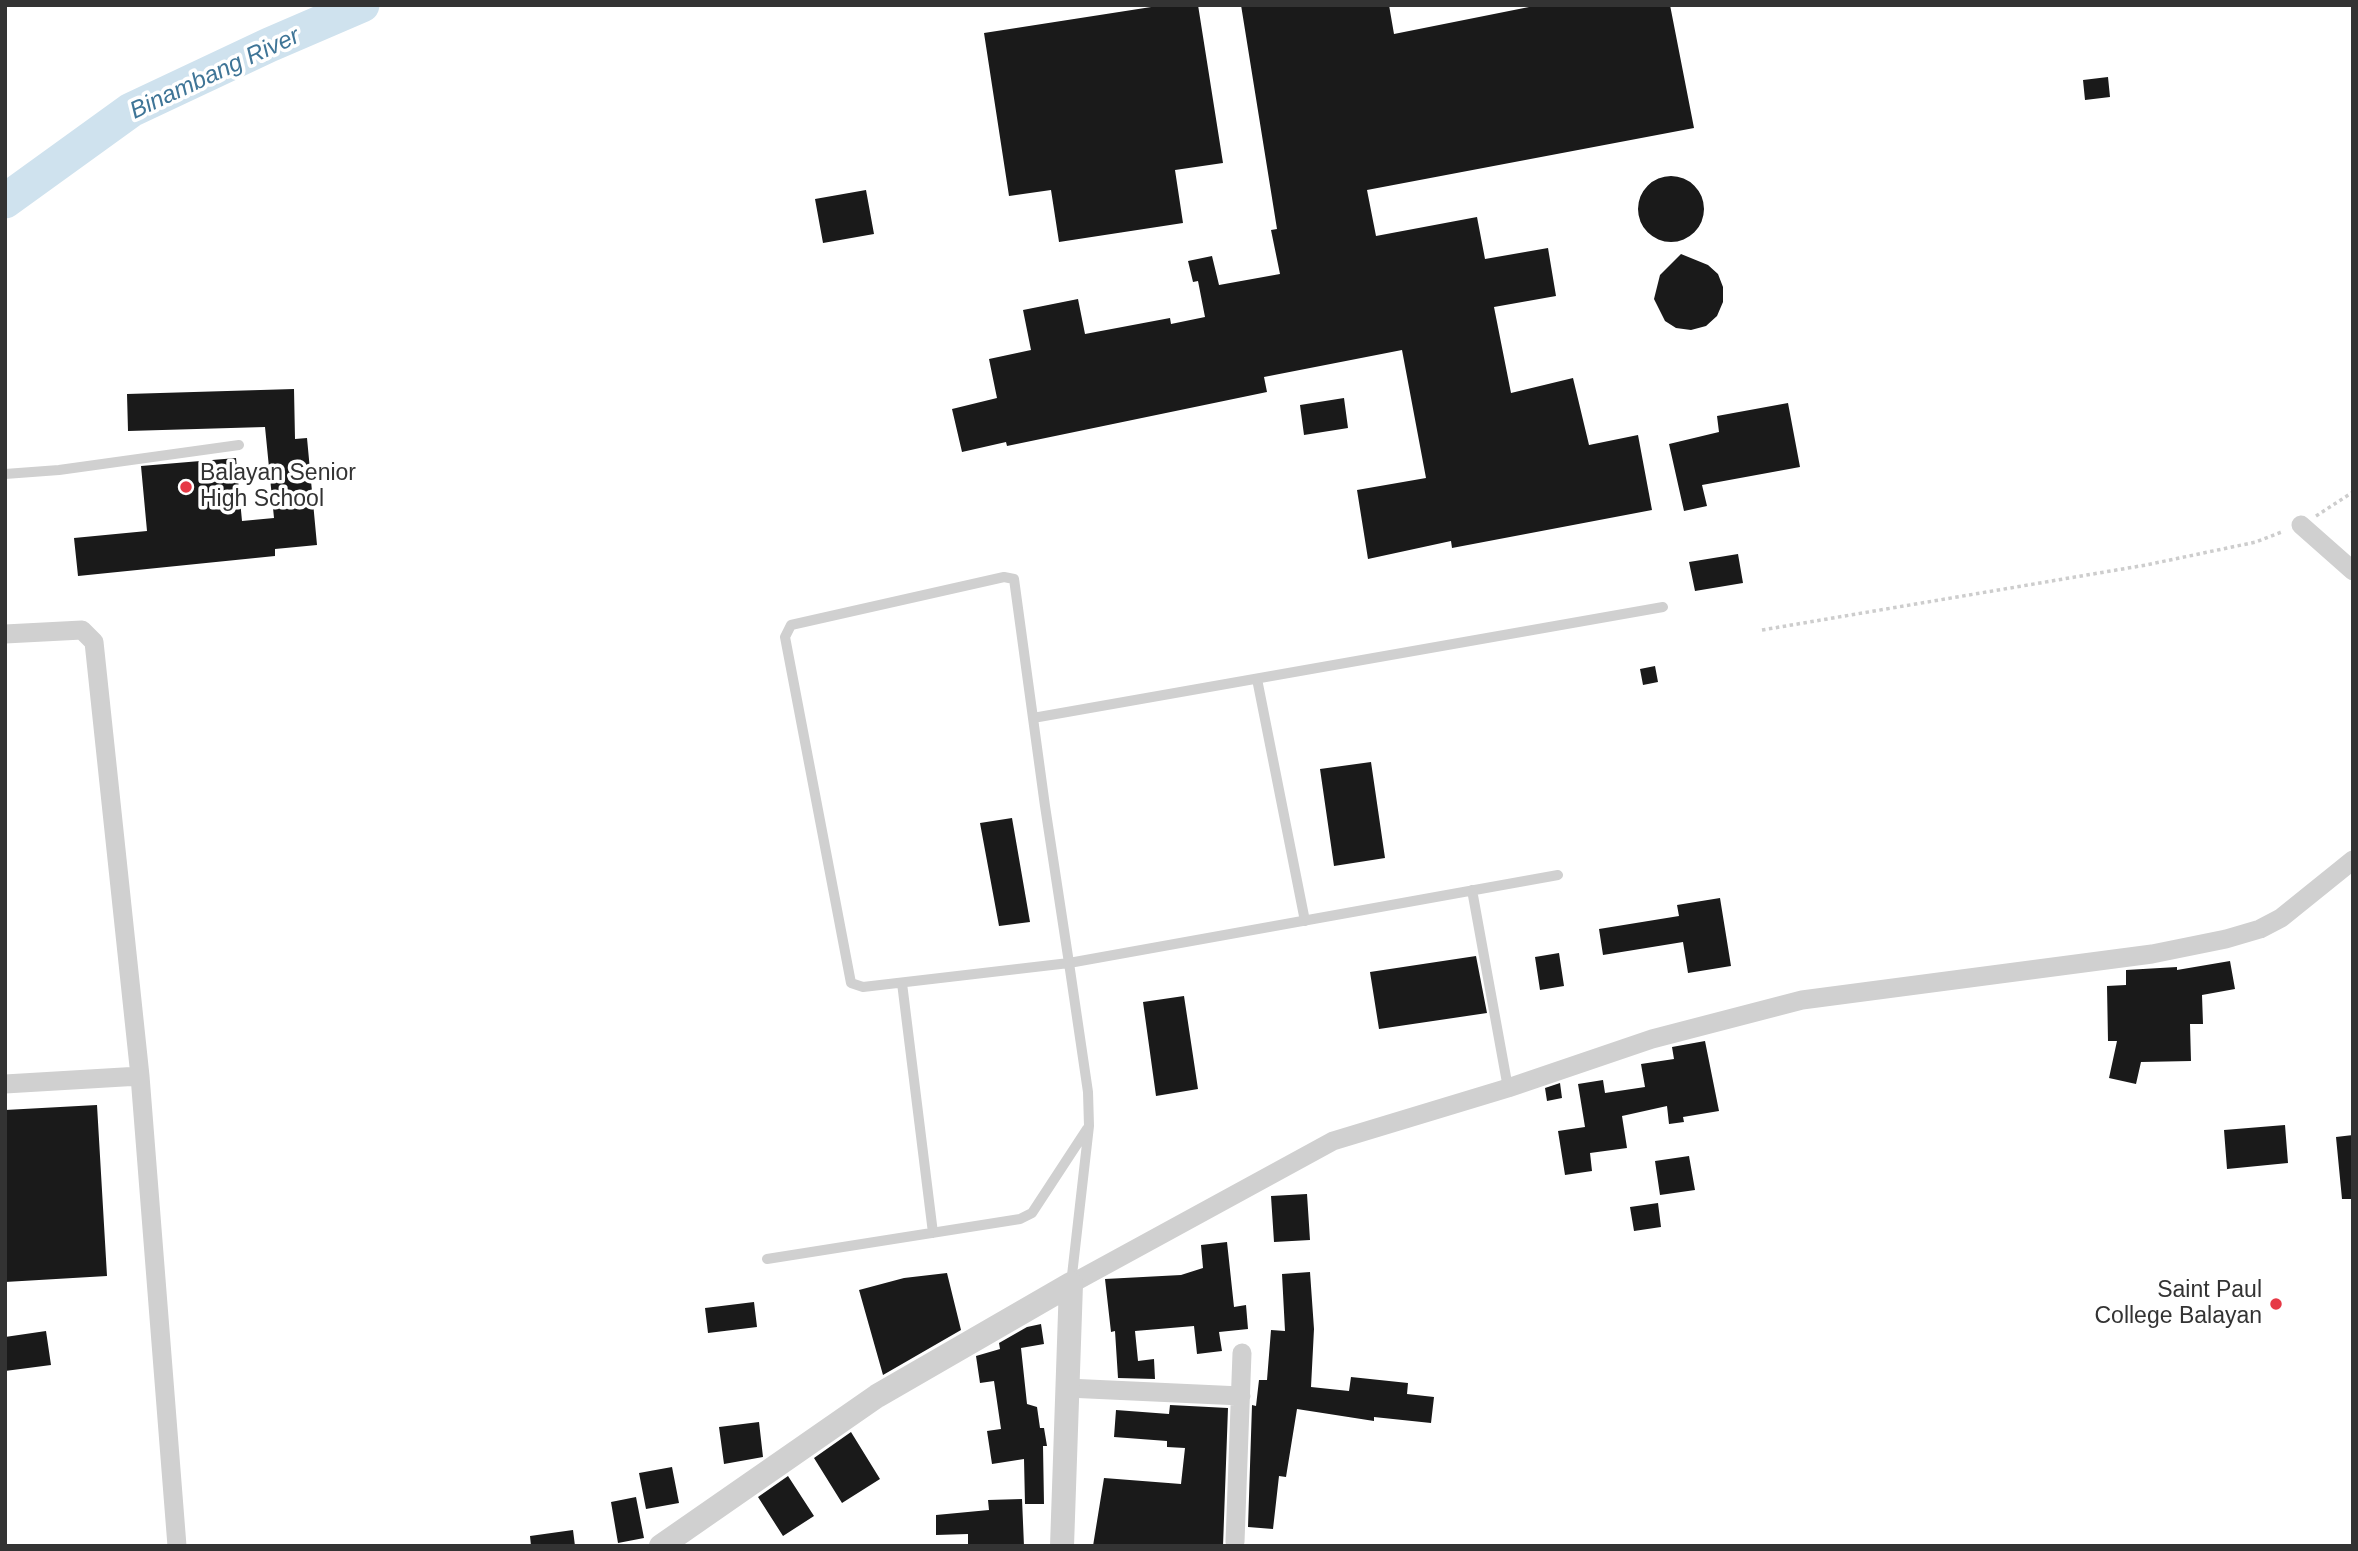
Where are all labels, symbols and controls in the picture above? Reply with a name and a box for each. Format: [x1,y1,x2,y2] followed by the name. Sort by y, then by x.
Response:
[125,22,305,126] water label: Binambang River
[200,460,356,514] place label: Balayan Senior High School
[178,479,194,495] marker: Balayan Senior High School
[2094,1277,2262,1331] place label: Saint Paul College Balayan
[2268,1296,2284,1312] marker: Saint Paul College Balayan

